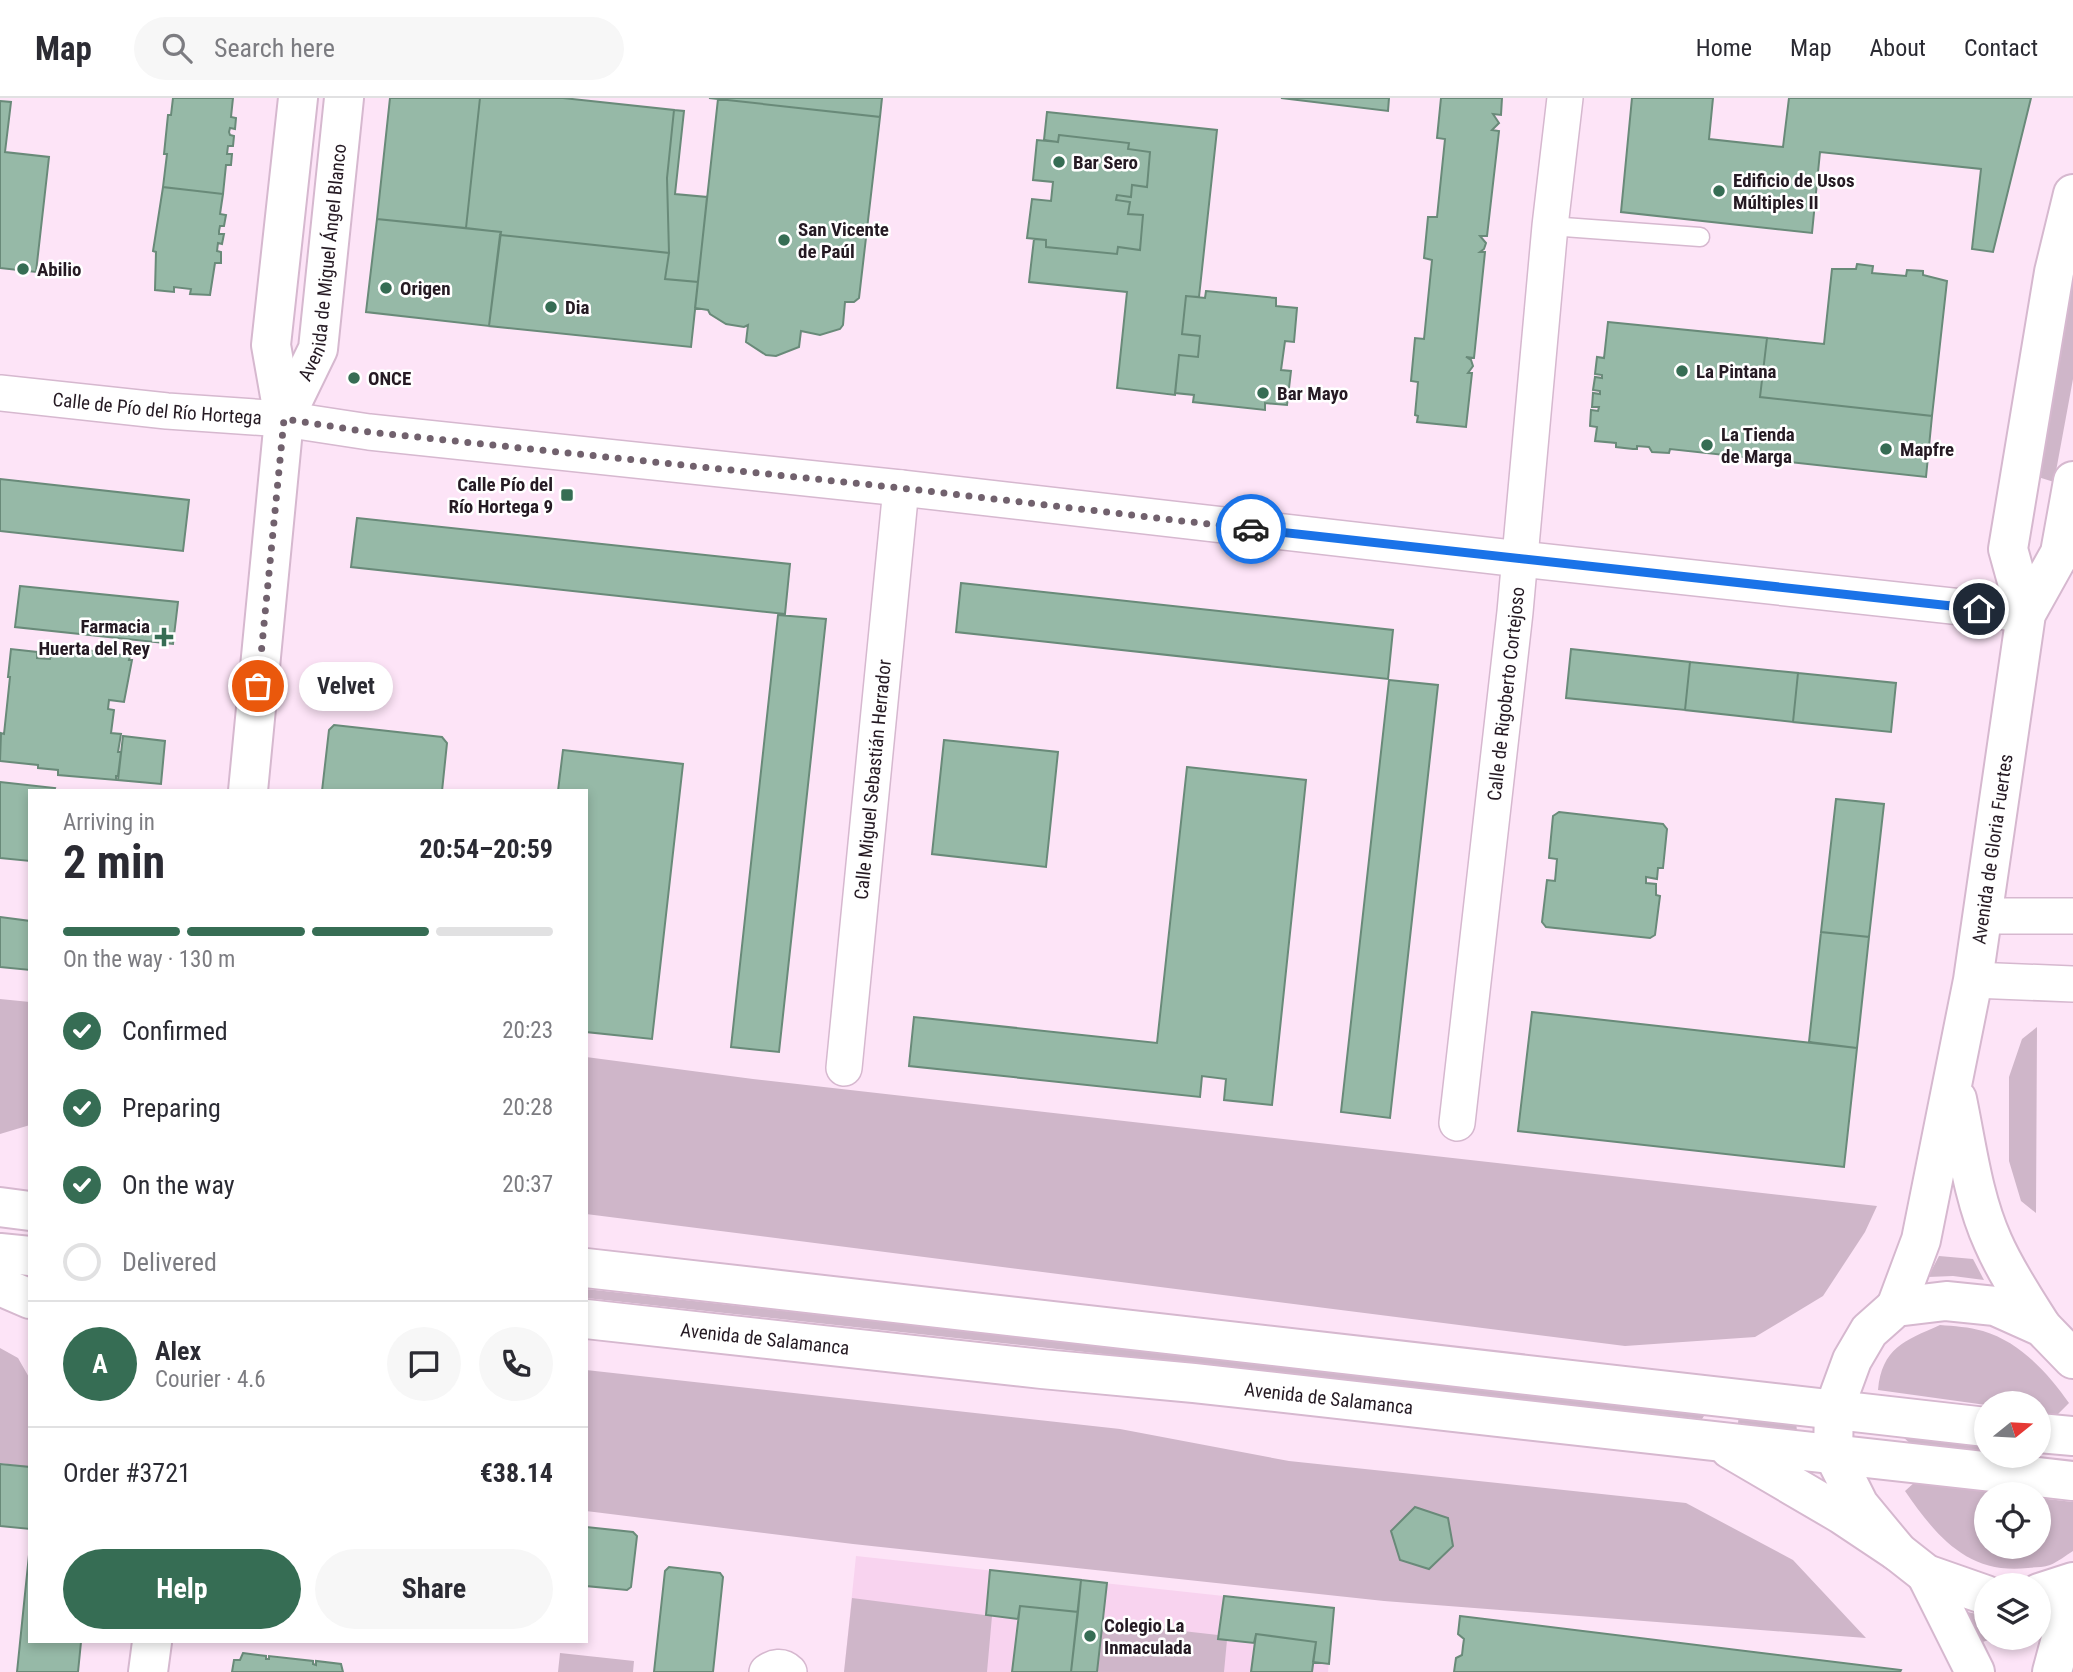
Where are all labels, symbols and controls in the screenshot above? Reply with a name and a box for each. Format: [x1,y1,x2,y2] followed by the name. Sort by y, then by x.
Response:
[134,17,624,80] search box
[35,29,92,68] text: Map
[158,29,196,67] icon: search
[214,33,335,63] text: Search here
[1696,34,1752,62] text: Home
[1790,34,1832,62] text: Map
[1870,34,1926,62] text: About
[1964,34,2038,62] text: Contact
[293,143,351,385] street label: Avenida de Miguel Ángel Blanco
[1073,151,1138,174] place label: Bar Sero
[1051,154,1067,170] marker: Bar Sero
[1733,169,1855,214] place label: Edificio de Usos Múltiples II
[1711,183,1727,199] marker: Edificio de Usos Múltiples II
[798,218,889,263] place label: San Vicente de Paúl
[776,232,792,248] marker: San Vicente de Paúl
[37,258,82,281] place label: Abilio
[15,261,31,277] marker: Abilio
[400,277,451,300] place label: Origen
[378,280,394,296] marker: Origen
[565,296,590,319] place label: Dia
[543,299,559,315] marker: Dia
[1696,360,1776,383] place label: La Pintana
[1674,363,1690,379] marker: La Pintana
[368,367,411,390] place label: ONCE
[346,370,362,386] marker: ONCE
[1277,382,1348,405] place label: Bar Mayo
[1255,385,1271,401] marker: Bar Mayo
[52,387,262,429] street label: Calle de Pío del Río Hortega
[1721,423,1795,468] place label: La Tienda de Marga
[1699,437,1715,453] marker: La Tienda de Marga
[1900,438,1954,461] place label: Mapfre
[1878,441,1894,457] marker: Mapfre
[448,473,553,518] place label: Calle Pío del Río Hortega 9
[559,487,575,503] marker: Calle Pío del Río Hortega 9
[1216,494,1286,564] courier
[1232,510,1270,548] icon: car
[1949,579,2009,639] pin
[1482,586,1529,802] street label: Calle de Rigoberto Cortejoso
[1960,590,1998,628] icon: home
[38,615,151,660] place label: Farmacia Huerta del Rey
[156,629,172,645] marker: Farmacia Huerta del Rey
[228,656,288,716] pin
[849,658,896,901] street label: Calle Miguel Sebastián Herrador
[300,662,394,710] callout: Velvet
[239,667,277,705] icon: bag
[317,673,375,700] text: Velvet
[1967,752,2017,946] street label: Avenida de Gloria Fuertes
[63,809,155,836] text: Arriving in
[419,834,553,864] text: 20:54–20:59
[63,835,165,889] text: 2 min
[63,946,235,973] text: On the way · 130 m
[63,1012,101,1050] icon: check
[122,1016,228,1046] text: Confirmed
[502,1017,553,1044] text: 20:23
[63,1089,101,1127] icon: check
[122,1093,221,1123] text: Preparing
[502,1094,553,1121] text: 20:28
[63,1166,101,1204] icon: check
[122,1170,235,1200] text: On the way
[502,1171,553,1198] text: 20:37
[122,1247,217,1277] text: Delivered
[679,1318,850,1359] street label: Avenida de Salamanca
[387,1327,461,1401] button: chat
[479,1327,553,1401] button: phone
[155,1336,201,1366] text: Alex
[92,1349,108,1379] text: A
[155,1366,266,1393] text: Courier · 4.6
[1243,1377,1414,1419] street label: Avenida de Salamanca
[1974,1391,2051,1468] north arrow
[1974,1391,2051,1650] map controls
[63,1458,191,1488] text: Order #3721
[480,1458,553,1488] text: €38.14
[1974,1482,2051,1559] button: locate
[63,1549,301,1629] button: Help
[315,1549,553,1629] button: Share
[1974,1573,2051,1650] button: layers
[1104,1614,1192,1659] place label: Colegio La Inmaculada
[1082,1628,1098,1644] marker: Colegio La Inmaculada

